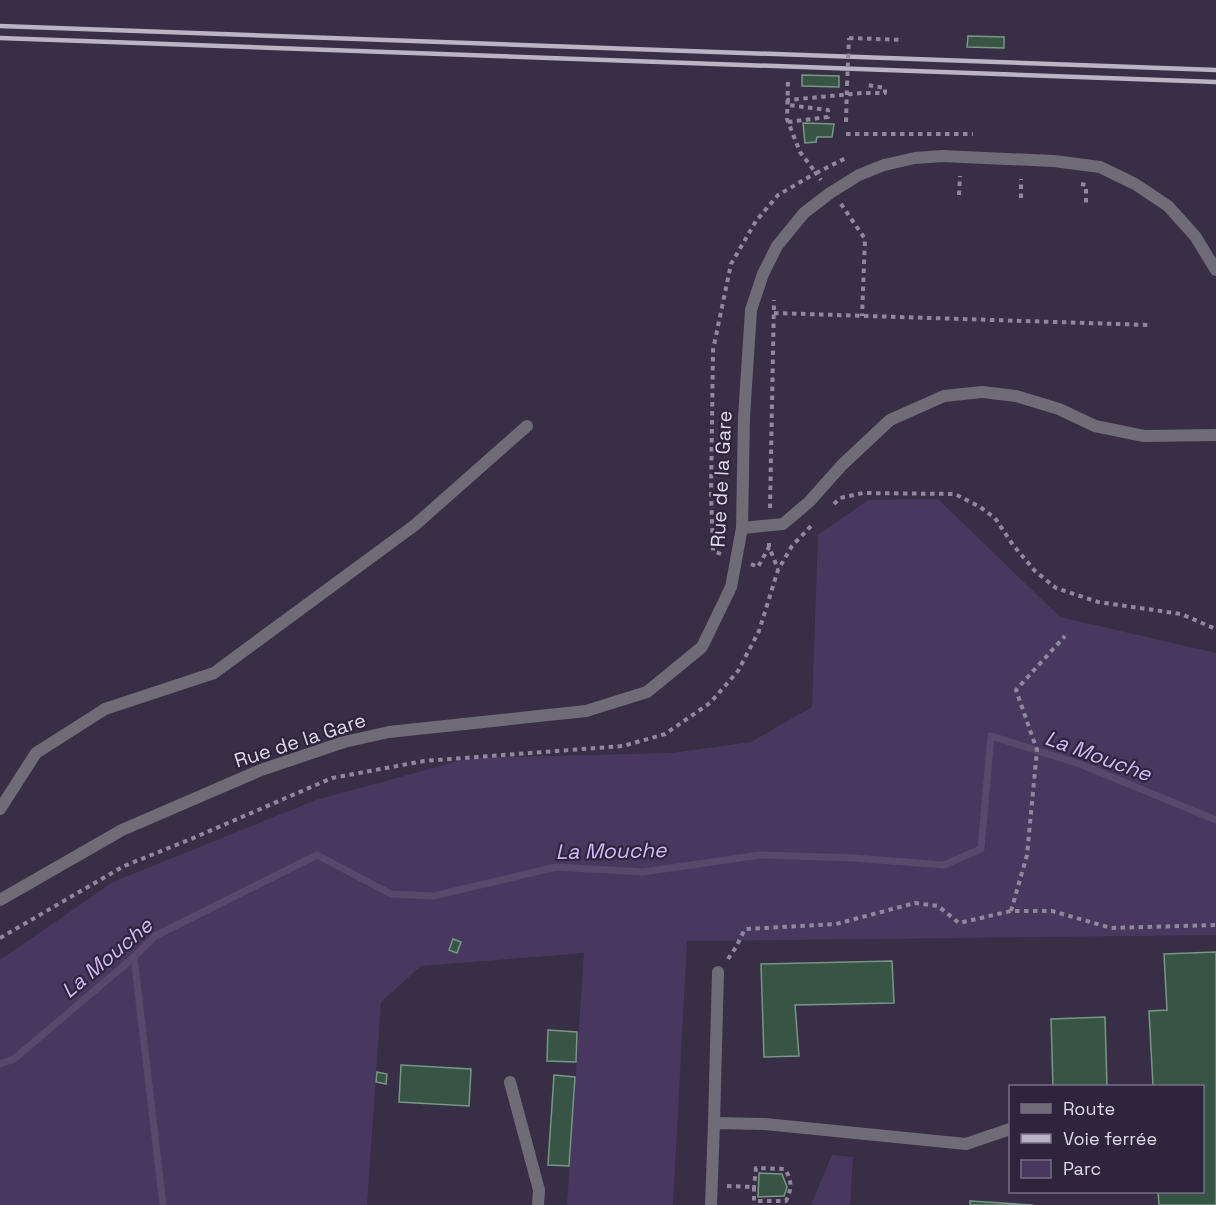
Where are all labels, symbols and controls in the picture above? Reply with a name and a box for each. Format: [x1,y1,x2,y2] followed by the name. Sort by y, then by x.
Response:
[704,410,738,548] street label: Rue de la Gare
[231,706,369,774] street label: Rue de la Gare
[1041,724,1156,788] water label: La Mouche
[555,836,668,865] water label: La Mouche
[56,911,159,1004] water label: La Mouche
[1009,1085,1204,1193] legend
[1063,1097,1115,1120] text: Route
[1063,1127,1157,1150] text: Voie ferrée
[1063,1157,1101,1180] text: Parc

